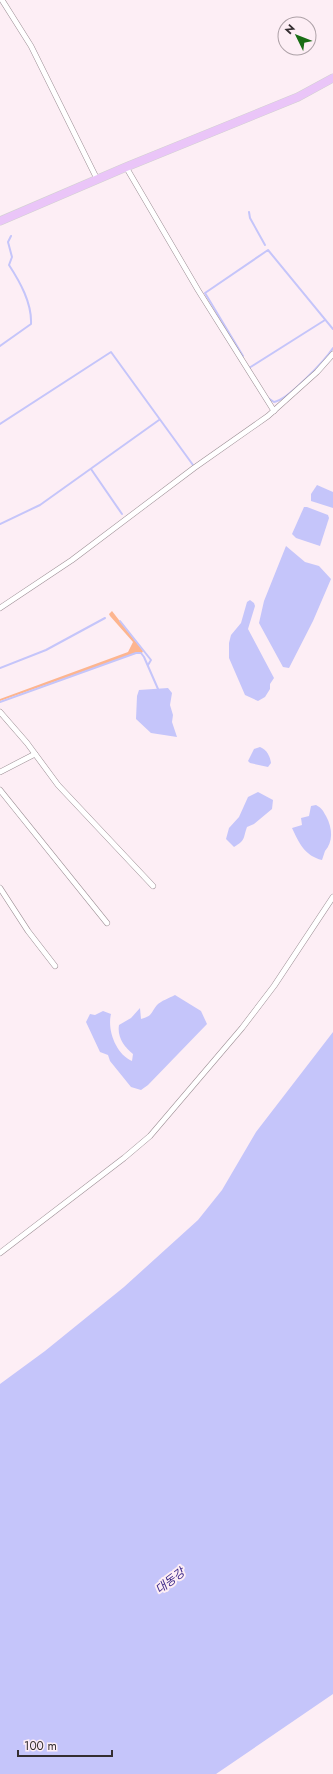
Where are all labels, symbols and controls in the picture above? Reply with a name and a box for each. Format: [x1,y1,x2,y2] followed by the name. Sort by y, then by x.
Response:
[277,16,317,56] north arrow
[281,21,299,38] text: N
[151,1563,190,1598] water label: 대동강
[18,1732,112,1758] scale bar
[24,1737,57,1755] text: 100 m

